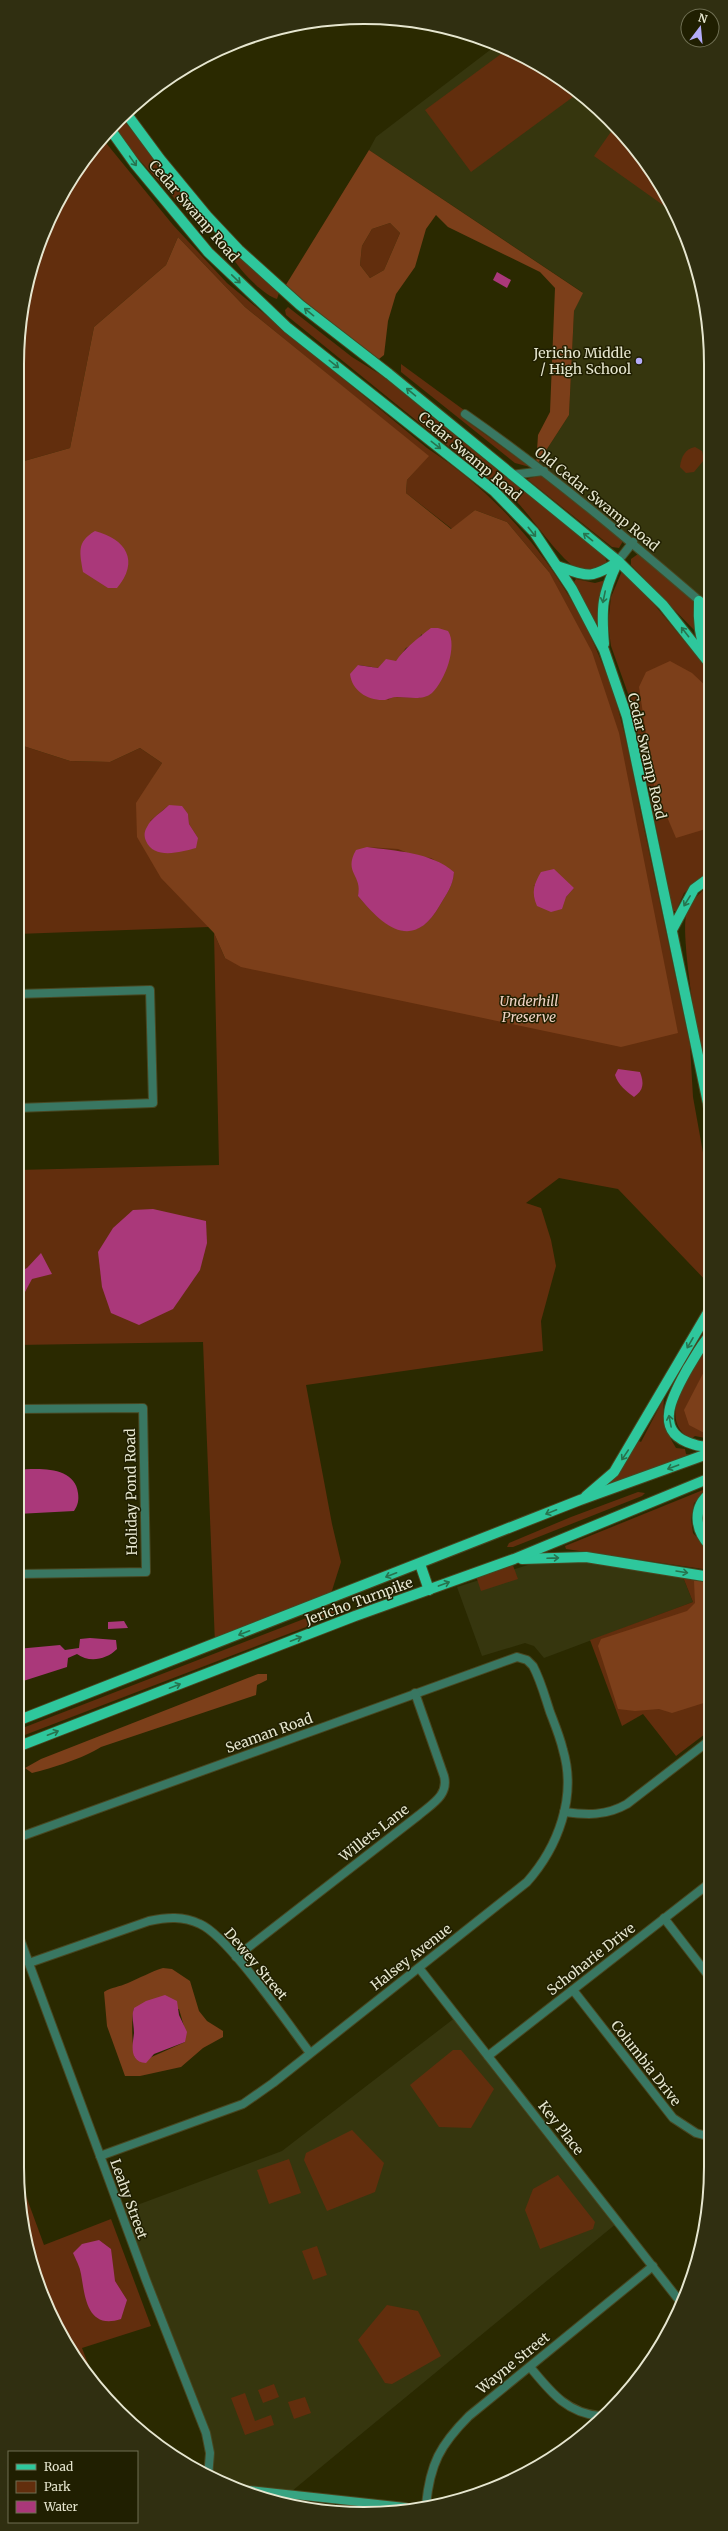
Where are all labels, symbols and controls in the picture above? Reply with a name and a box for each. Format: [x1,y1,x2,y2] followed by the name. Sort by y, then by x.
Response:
[680,8,720,48] north arrow
[697,10,709,26] text: N
[129,155,137,166] one-way arrow
[145,156,244,266] street label: Cedar Swamp Road
[231,274,241,284] one-way arrow
[304,308,315,317] one-way arrow
[533,344,632,378] place label: Jericho Middle / High School
[634,356,644,366] marker: Jericho Middle / High School
[329,359,340,368] one-way arrow
[406,388,417,397] one-way arrow
[415,408,526,505] street label: Cedar Swamp Road
[431,440,442,449] one-way arrow
[531,443,663,555] street label: Old Cedar Swamp Road
[528,526,537,537] one-way arrow
[582,532,593,541] one-way arrow
[599,591,607,604] one-way arrow
[680,627,689,638] one-way arrow
[624,691,670,821] street label: Cedar Swamp Road
[682,895,690,907] one-way arrow
[499,992,559,1026] park label: Underhill Preserve
[686,1337,694,1349] one-way arrow
[666,1415,674,1428] one-way arrow
[121,1428,141,1556] street label: Holiday Pond Road
[621,1449,629,1460] one-way arrow
[668,1463,680,1471] one-way arrow
[546,1508,558,1516] one-way arrow
[546,1554,559,1562] one-way arrow
[675,1568,688,1576] one-way arrow
[386,1571,398,1579] one-way arrow
[302,1573,415,1629] street label: Jericho Turnpike
[438,1580,450,1588] one-way arrow
[239,1629,251,1637] one-way arrow
[289,1635,301,1643] one-way arrow
[168,1682,180,1690] one-way arrow
[223,1709,315,1757] street label: Seaman Road
[47,1729,59,1736] one-way arrow
[335,1800,412,1866] street label: Willets Lane
[543,1919,639,1999] street label: Schoharie Drive
[367,1920,455,1994] street label: Halsey Avenue
[221,1924,292,2004] street label: Dewey Street
[607,2017,685,2109] street label: Columbia Drive
[534,2097,588,2159] street label: Key Place
[106,2156,152,2242] street label: Leahy Street
[472,2328,554,2399] street label: Wayne Street
[8,2451,138,2523] legend
[44,2459,73,2474] text: Road
[44,2479,71,2494] text: Park
[43,2499,79,2514] text: Water

